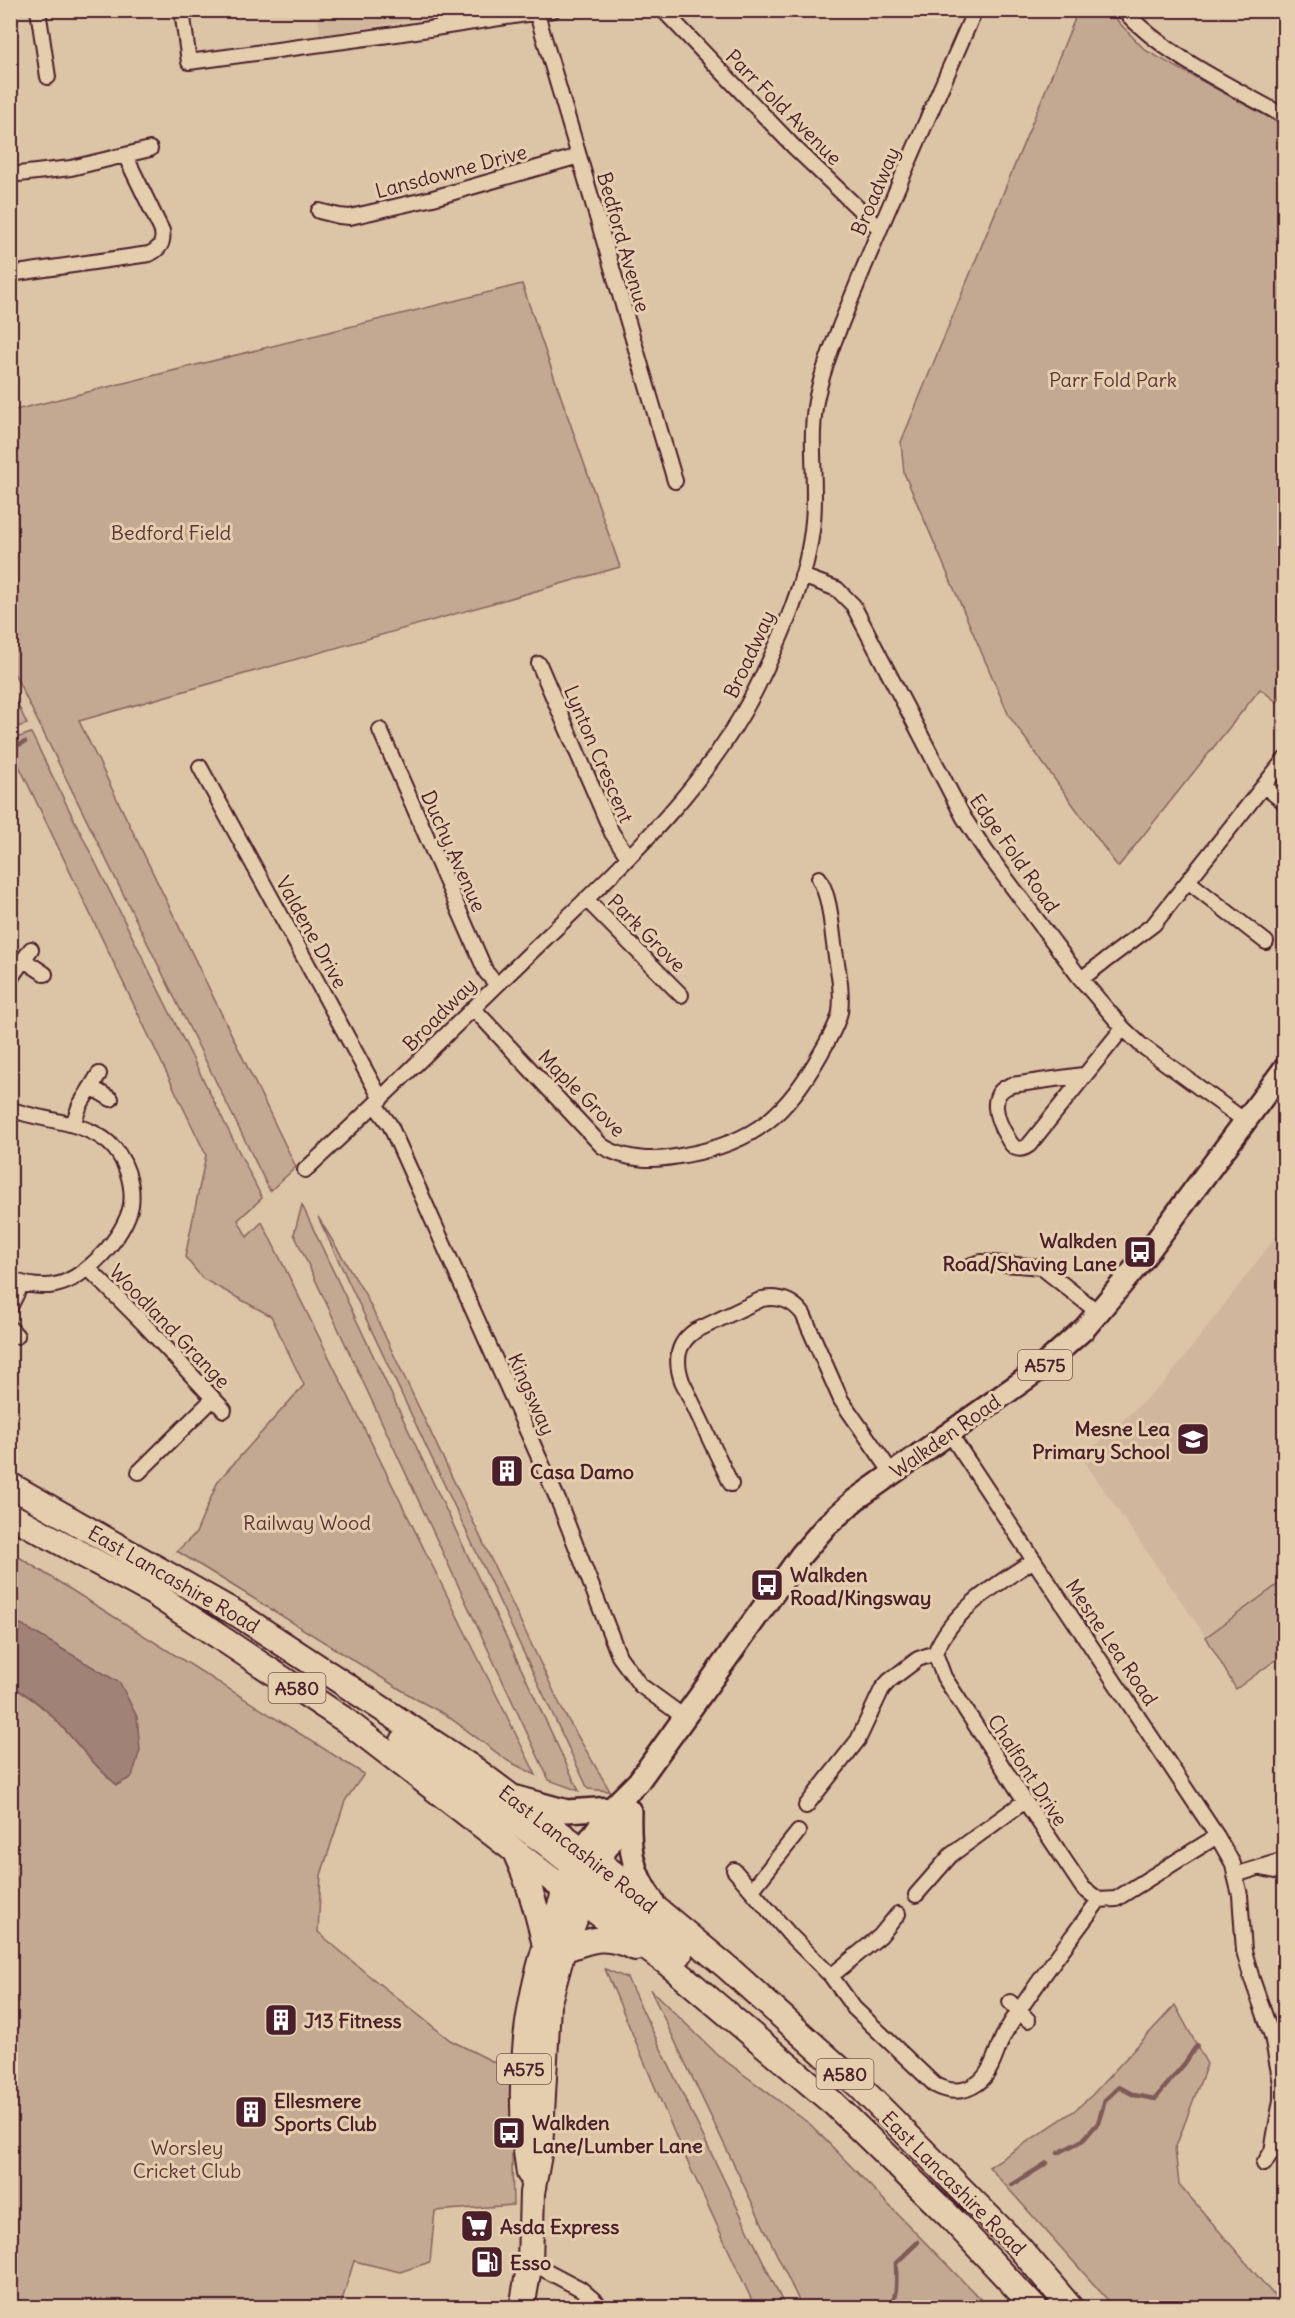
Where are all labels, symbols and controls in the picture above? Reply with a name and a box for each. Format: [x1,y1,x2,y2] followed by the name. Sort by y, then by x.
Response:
[721,44,847,170] street label: Parr Fold Avenue
[372,139,530,203] street label: Lansdowne Drive
[845,143,905,239] street label: Broadway
[592,169,656,315] street label: Bedford Avenue
[1049,367,1177,392] park label: Parr Fold Park
[111,520,231,545] park label: Bedford Field
[718,606,780,702] street label: Broadway
[559,681,639,827] street label: Lynton Crescent
[416,786,492,916] street label: Duchy Avenue
[965,789,1065,918] street label: Edge Fold Road
[271,872,353,992] street label: Valdene Drive
[603,889,691,977] street label: Park Grove
[397,972,481,1056] street label: Broadway
[533,1044,631,1142] street label: Maple Grove
[943,1228,1117,1276] place label: Walkden Road/Shaving Lane
[1122,1234,1158,1270] bus stop icon: Walkden Road/Shaving Lane
[104,1259,236,1393] street label: Woodland Grange
[503,1349,561,1439] street label: Kingsway
[1018,1350,1072,1380] road number: A575
[885,1389,1005,1483] street label: Walkden Road
[1032,1416,1171,1464] place label: Mesne Lea Primary School
[1175,1421,1211,1457] school or university icon: Mesne Lea Primary School
[489,1453,525,1489] building icon: Casa Damo
[530,1459,634,1484] place label: Casa Damo
[243,1510,371,1535] park label: Railway Wood
[84,1520,264,1638] street label: East Lancashire Road
[790,1562,931,1610] place label: Walkden Road/Kingsway
[749,1567,785,1603] bus stop icon: Walkden Road/Kingsway
[1060,1574,1164,1710] street label: Mesne Lea Road
[268,1673,326,1703] road number: A580
[983,1709,1073,1831] street label: Chalfont Drive
[494,1779,662,1919] street label: East Lancashire Road
[263,2002,299,2038] building icon: J13 Fitness
[304,2008,402,2033] place label: J13 Fitness
[497,2054,551,2084] road number: A575
[816,2059,874,2089] road number: A580
[274,2088,377,2136] place label: Ellesmere Sports Club
[233,2094,269,2130] building icon: Ellesmere Sports Club
[877,2106,1032,2261] street label: East Lancashire Road
[532,2110,703,2158] place label: Walkden Lane/Lumber Lane
[491,2115,527,2151] bus stop icon: Walkden Lane/Lumber Lane
[133,2135,241,2183] park label: Worsley Cricket Club
[459,2208,495,2244] supermarket icon: Asda Express
[500,2214,619,2239] place label: Asda Express
[469,2244,505,2280] fuel station icon: Esso
[510,2250,551,2275] place label: Esso

